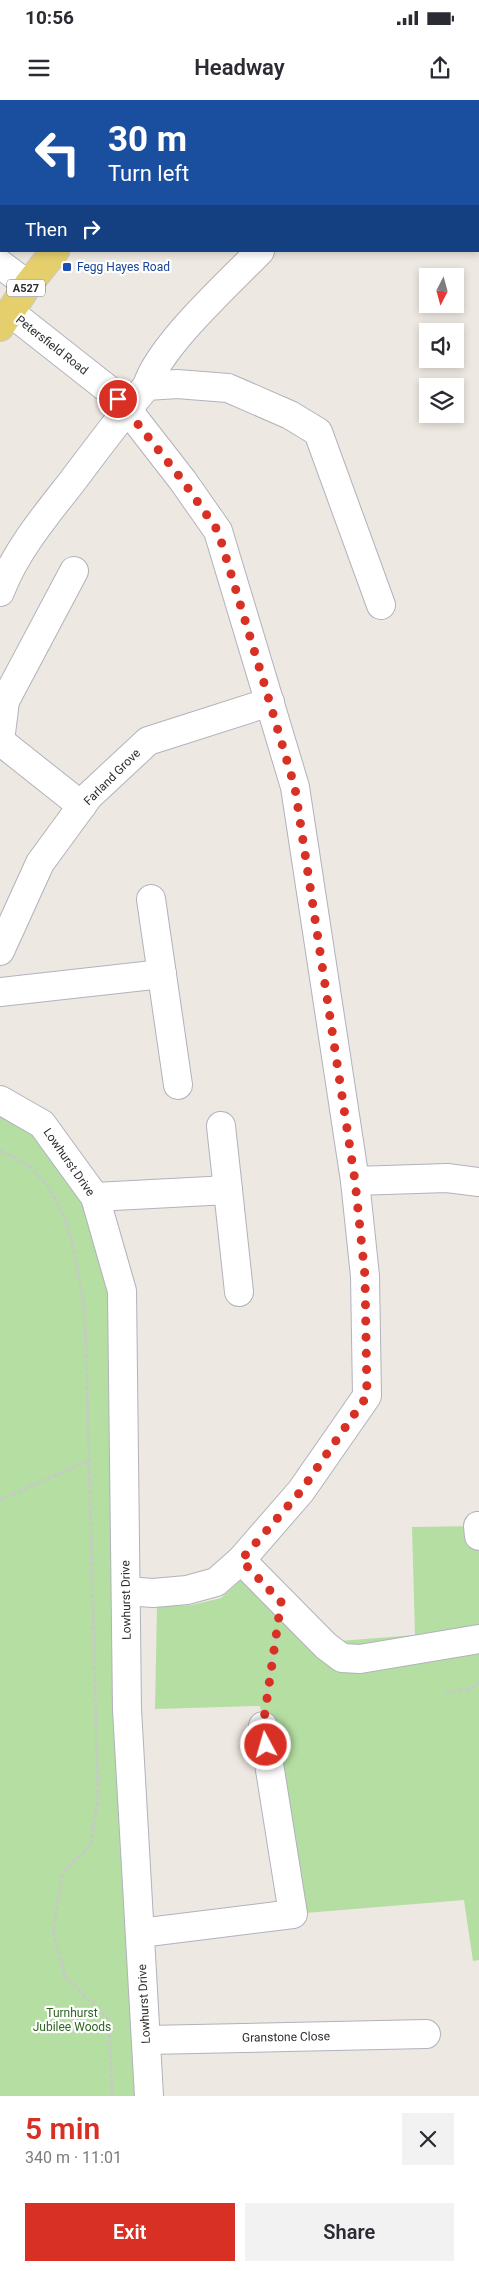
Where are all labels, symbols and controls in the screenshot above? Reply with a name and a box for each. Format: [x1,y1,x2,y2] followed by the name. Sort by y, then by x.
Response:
[25,6,74,29] text: 10:56
[25,54,53,82] icon: menu
[426,54,454,82] icon: share
[194,55,285,80] text: Headway
[108,119,187,160] text: 30 m
[25,120,90,185] icon: left
[108,161,189,186] text: Turn left
[77,215,105,243] icon: right
[25,218,67,241] text: Then
[77,260,170,274] place label: Fegg Hayes Road
[61,261,73,273] marker: Fegg Hayes Road
[419,268,464,312] north arrow
[419,268,464,423] map controls
[7,280,45,297] road number: A527
[13,313,91,377] street label: Petersfield Road
[419,323,464,368] button: sound
[97,378,139,420] pin
[419,378,464,423] button: layers
[104,385,132,413] icon: arrive
[81,746,143,808] street label: Farland Grove
[40,1125,98,1199] street label: Lowhurst Drive
[118,1560,134,1640] street label: Lowhurst Drive
[239,1718,291,1770] position arrow
[135,1964,153,2044] street label: Lowhurst Drive
[33,2006,111,2034] park label: Turnhurst Jubilee Woods
[242,2029,330,2045] street label: Granstone Close
[25,2111,100,2146] text: 5 min
[402,2113,454,2165] button: close
[25,2148,122,2167] text: 340 m · 11:01
[25,2203,235,2261] button: Exit
[245,2203,454,2261] button: Share

